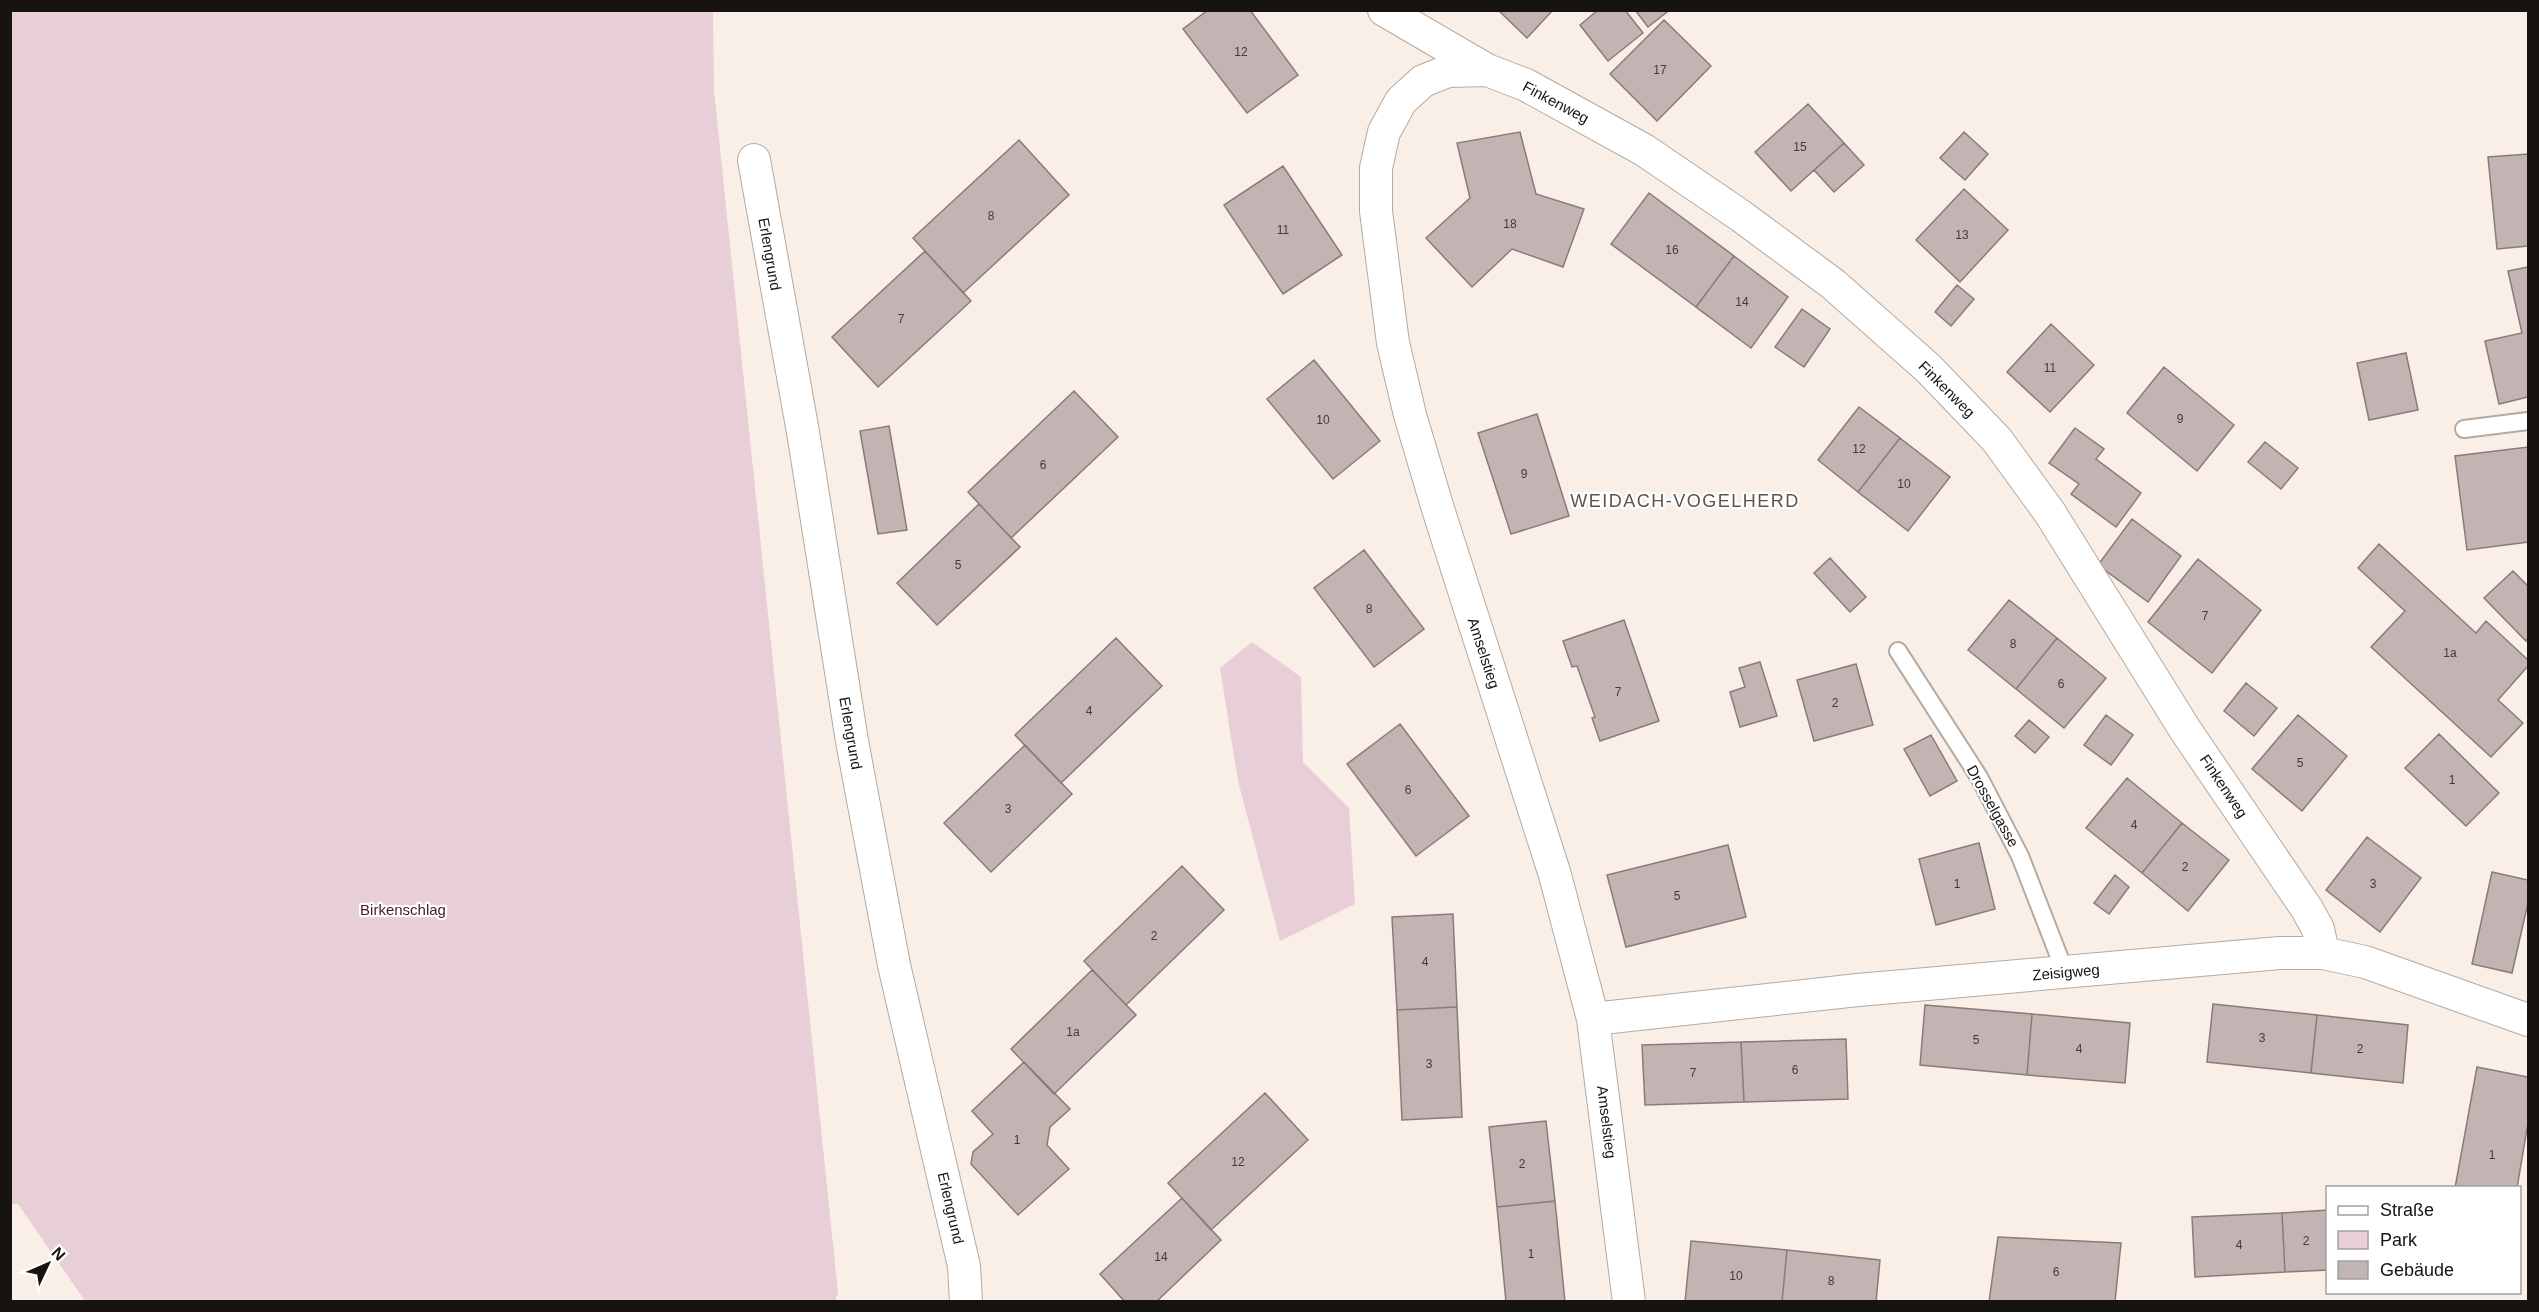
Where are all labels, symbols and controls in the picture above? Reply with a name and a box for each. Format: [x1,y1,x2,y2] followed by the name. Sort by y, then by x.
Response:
[1234,45,1248,59] house number: 12
[1653,63,1667,77] house number: 17
[1520,77,1592,127] street label: Finkenweg
[1793,140,1807,154] house number: 15
[988,209,995,223] house number: 8
[755,216,785,292] street label: Erlengrund
[1503,217,1517,231] house number: 18
[1277,223,1290,237] house number: 11
[1955,228,1969,242] house number: 13
[1665,243,1679,257] house number: 16
[1735,295,1749,309] house number: 14
[898,312,905,326] house number: 7
[1915,357,1979,421] street label: Finkenweg
[2044,361,2057,375] house number: 11
[2177,412,2184,426] house number: 9
[1316,413,1330,427] house number: 10
[1852,442,1866,456] house number: 12
[1040,458,1047,472] house number: 6
[1521,467,1528,481] house number: 9
[1897,477,1911,491] house number: 10
[1570,491,1800,511] district label: WEIDACH-VOGELHERD
[955,558,962,572] house number: 5
[1366,602,1373,616] house number: 8
[2202,609,2209,623] house number: 7
[1465,615,1503,691] street label: Amselstieg
[2010,637,2017,651] house number: 8
[2443,646,2457,660] house number: 1a
[2058,677,2065,691] house number: 6
[1615,685,1622,699] house number: 7
[836,695,866,771] street label: Erlengrund
[1832,696,1839,710] house number: 2
[1086,704,1093,718] house number: 4
[2197,751,2251,821] street label: Finkenweg
[2297,756,2304,770] house number: 5
[1964,762,2022,850] street label: Drosselgasse
[2449,773,2456,787] house number: 1
[1405,783,1412,797] house number: 6
[1005,802,1012,816] house number: 3
[2131,818,2138,832] house number: 4
[2182,860,2189,874] house number: 2
[1954,877,1961,891] house number: 1
[2370,877,2377,891] house number: 3
[1674,889,1681,903] house number: 5
[360,901,446,918] park label: Birkenschlag
[1151,929,1158,943] house number: 2
[1422,955,1429,969] house number: 4
[2032,961,2100,983] street label: Zeisigweg
[1066,1025,1080,1039] house number: 1a
[2259,1031,2266,1045] house number: 3
[1973,1033,1980,1047] house number: 5
[2076,1042,2083,1056] house number: 4
[2357,1042,2364,1056] house number: 2
[1426,1057,1433,1071] house number: 3
[1792,1063,1799,1077] house number: 6
[1690,1066,1697,1080] house number: 7
[1594,1085,1620,1159] street label: Amselstieg
[1014,1133,1021,1147] house number: 1
[2489,1148,2496,1162] house number: 1
[1231,1155,1245,1169] house number: 12
[1519,1157,1526,1171] house number: 2
[934,1170,968,1246] street label: Erlengrund
[2326,1186,2521,1294] legend
[2380,1200,2434,1220] text: Straße
[2380,1230,2418,1250] text: Park
[18,1234,78,1294] north arrow
[2303,1234,2310,1248] house number: 2
[2236,1238,2243,1252] house number: 4
[48,1244,69,1264] text: N
[1528,1247,1535,1261] house number: 1
[1154,1250,1168,1264] house number: 14
[2380,1260,2454,1280] text: Gebäude
[2053,1265,2060,1279] house number: 6
[1729,1269,1743,1283] house number: 10
[1828,1274,1835,1288] house number: 8

